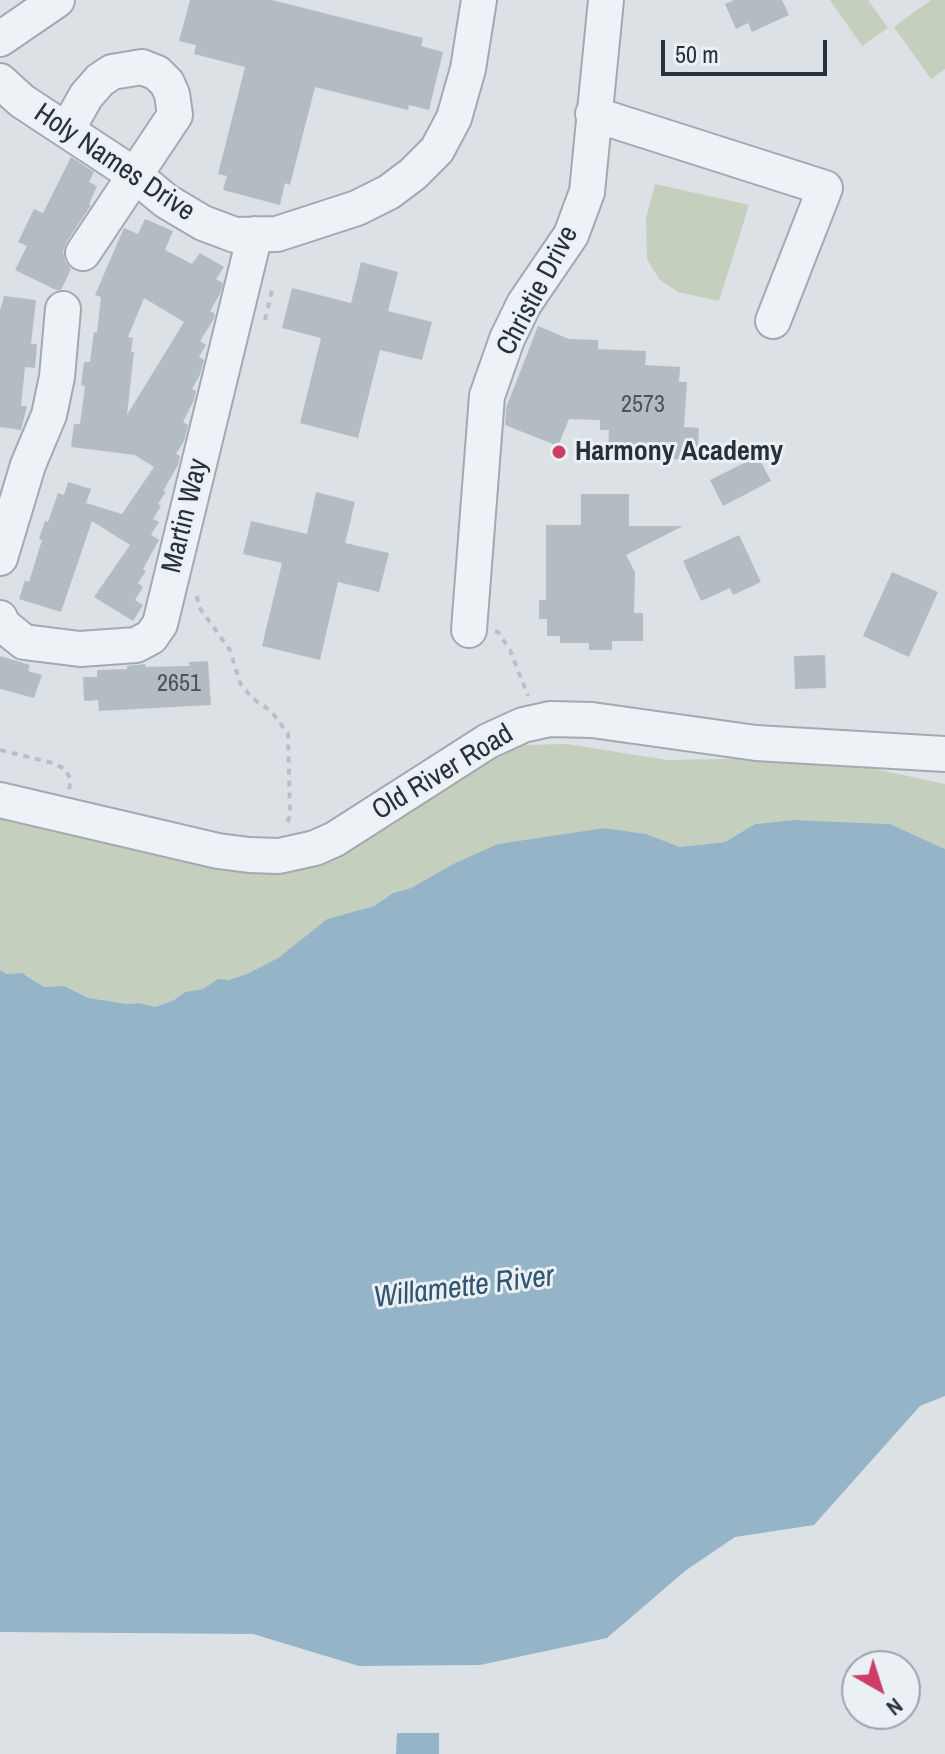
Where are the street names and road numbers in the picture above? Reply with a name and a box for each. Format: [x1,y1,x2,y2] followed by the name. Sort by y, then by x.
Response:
[27,97,201,229] street label: Holy Names Drive
[490,221,586,361] street label: Christie Drive
[156,455,216,577] street label: Martin Way
[367,718,519,828] street label: Old River Road

